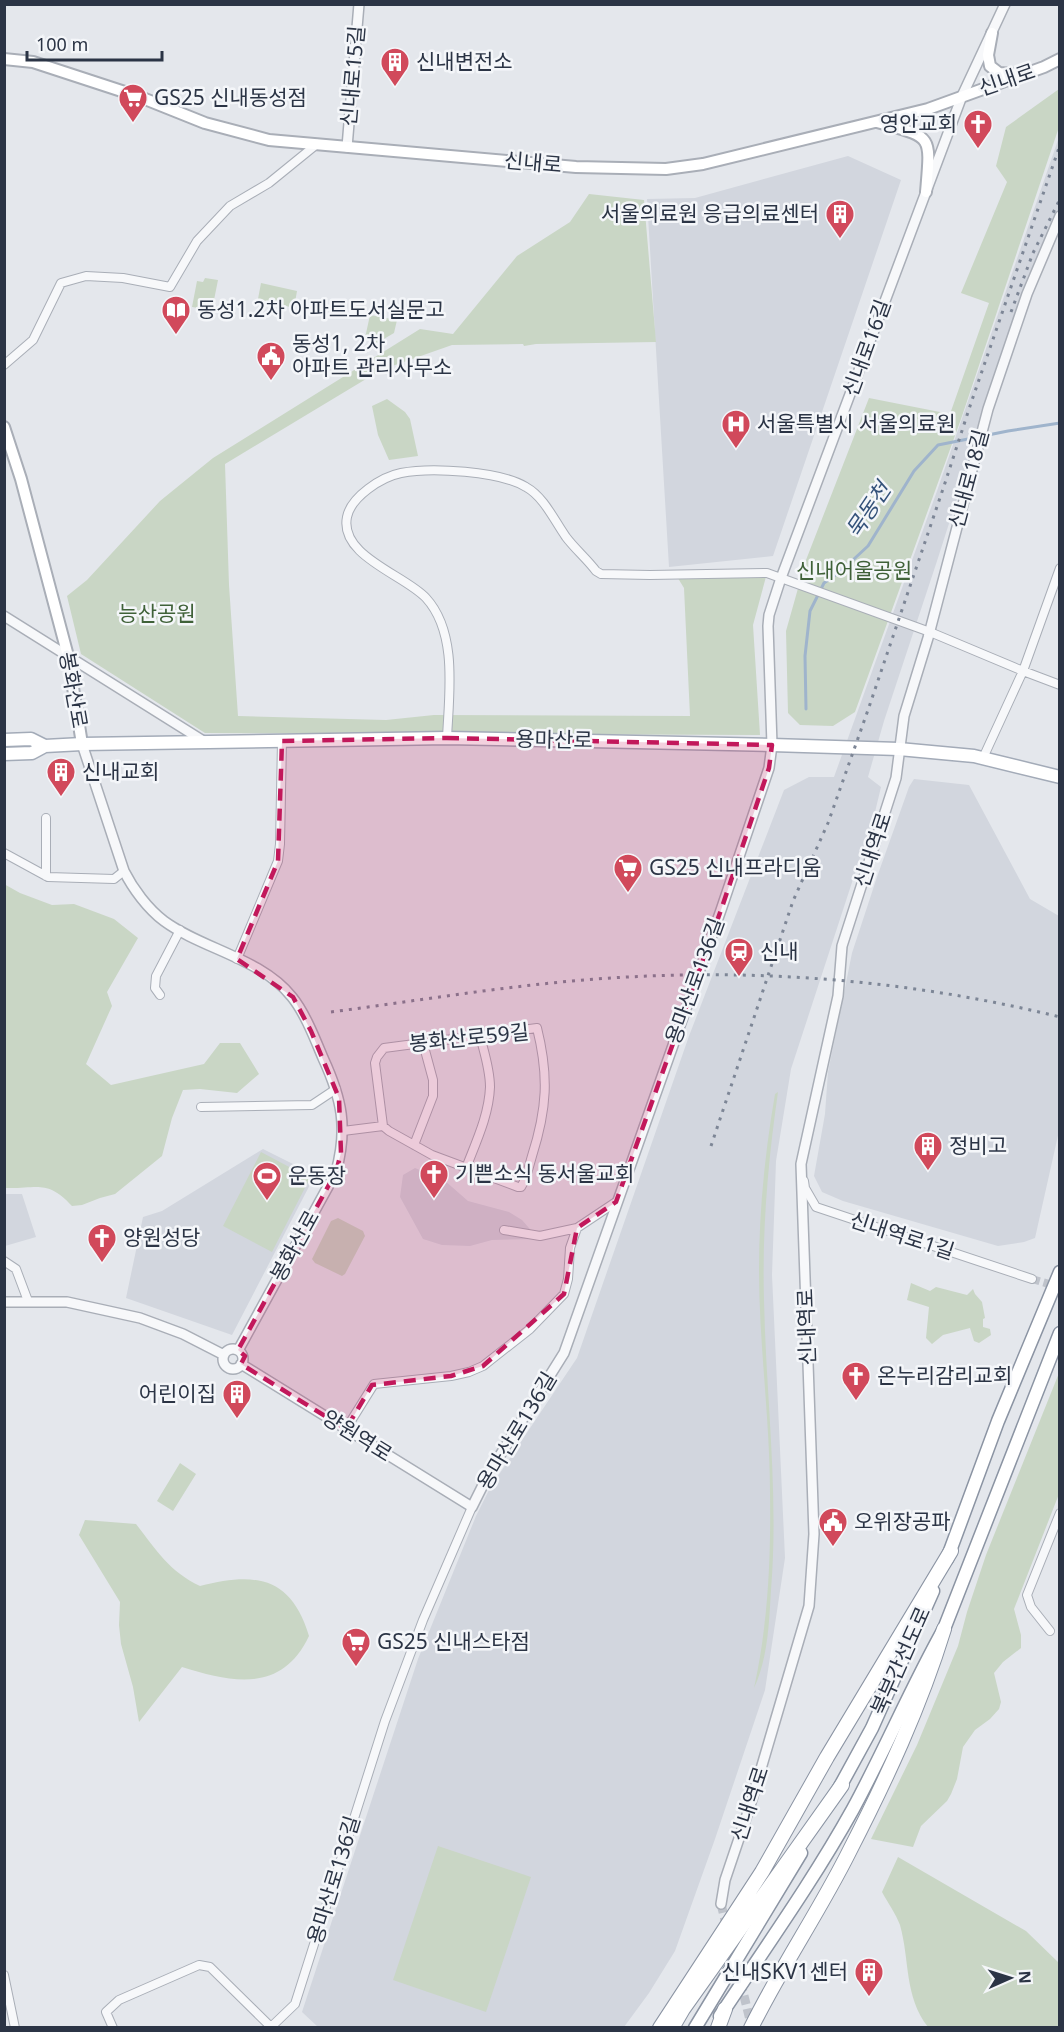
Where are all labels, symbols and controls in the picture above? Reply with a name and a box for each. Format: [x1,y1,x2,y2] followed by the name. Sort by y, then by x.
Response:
[27,24,162,62] scale bar
[334,24,370,128] street label: 신내로15길
[36,32,88,56] text: 100 m
[379,46,411,88] building icon: 신내변전소
[416,47,513,75] place label: 신내변전소
[975,56,1039,102] street label: 신내로
[117,82,149,124] supermarket icon: GS25 신내동성점
[154,83,307,111] place label: GS25 신내동성점
[962,108,994,150] church icon: 영안교회
[880,109,957,137] place label: 영안교회
[503,146,563,178] street label: 신내로
[824,198,856,240] building icon: 서울의료원 응급의료센터
[601,199,819,227] place label: 서울의료원 응급의료센터
[160,294,192,336] library icon: 동성1.2차 아파트도서실문고
[197,295,445,323] place label: 동성1.2차 아파트도서실문고
[836,295,897,400] street label: 신내로16길
[292,329,452,381] place label: 동성1, 2차 아파트 관리사무소
[255,340,287,382] public building icon: 동성1, 2차 아파트 관리사무소
[720,408,752,450] hospital icon: 서울특별시 서울의료원
[757,409,956,437] place label: 서울특별시 서울의료원
[941,426,995,531] street label: 신내로18길
[838,474,898,543] water label: 묵동천
[796,556,912,584] park label: 신내어울공원
[118,599,196,627] park label: 능산공원
[53,649,94,730] street label: 봉화산로
[515,724,593,754] street label: 용마산로
[45,756,77,798] building icon: 신내교회
[82,757,159,785] place label: 신내교회
[847,809,897,891] street label: 신내역로
[612,852,644,894] supermarket icon: GS25 신내프라디움
[649,853,821,881] place label: GS25 신내프라디움
[658,914,730,1048] street label: 용마산로136길
[723,936,755,978] station icon: 신내
[760,937,799,965] place label: 신내
[407,1017,530,1057] street label: 봉화산로59길
[912,1130,944,1172] building icon: 정비고
[949,1131,1007,1159] place label: 정비고
[418,1158,450,1200] church icon: 기쁜소식 동서울교회
[455,1159,634,1187] place label: 기쁜소식 동서울교회
[251,1160,283,1202] sports icon: 운동장
[288,1161,346,1189] place label: 운동장
[263,1205,325,1286] street label: 봉화산로
[846,1205,958,1265] street label: 신내역로1길
[86,1222,118,1264] church icon: 양원성당
[123,1223,200,1251] place label: 양원성당
[791,1288,821,1366] street label: 신내역로
[840,1360,872,1402] church icon: 온누리감리교회
[877,1361,1012,1389] place label: 온누리감리교회
[470,1366,562,1495] street label: 용마산로136길
[221,1378,253,1420] building icon: 어린이집
[139,1379,216,1407] place label: 어린이집
[317,1403,398,1468] street label: 양원역로
[817,1506,849,1548] public building icon: 오위장공파
[854,1507,951,1535] place label: 오위장공파
[864,1602,936,1719] street label: 북부간선도로
[340,1626,372,1668] supermarket icon: GS25 신내스타점
[377,1627,530,1655] place label: GS25 신내스타점
[724,1763,774,1845] street label: 신내역로
[300,1812,366,1947] street label: 용마산로136길
[980,1948,1040,2008] north arrow
[853,1956,885,1998] building icon: 신내SKV1센터
[722,1957,848,1985] place label: 신내SKV1센터
[1014,1970,1036,1984] text: N

